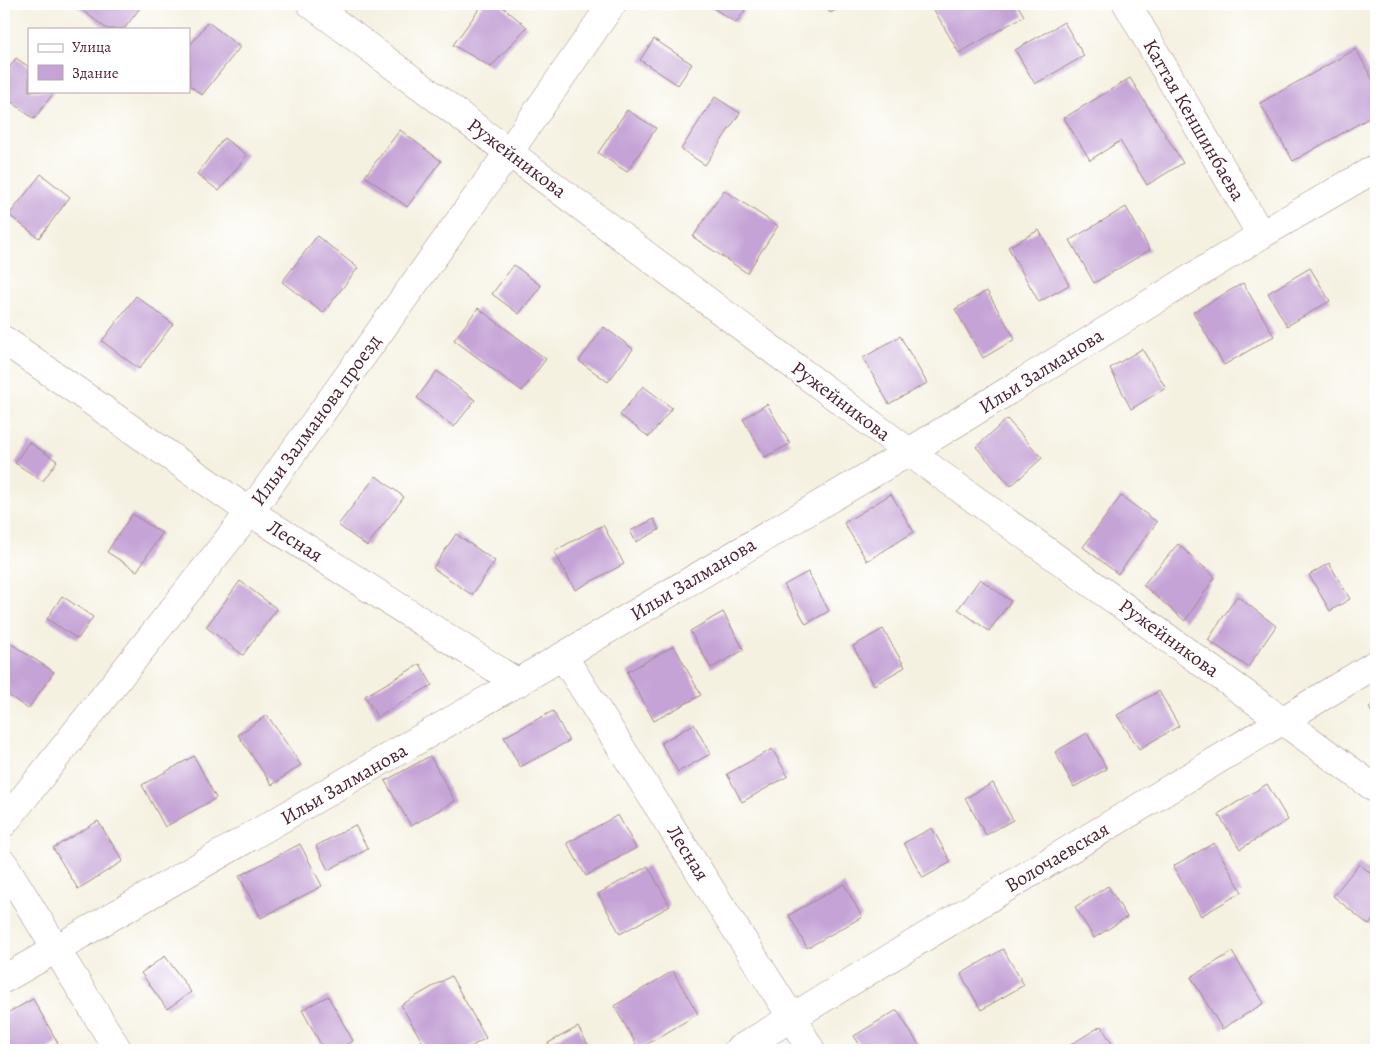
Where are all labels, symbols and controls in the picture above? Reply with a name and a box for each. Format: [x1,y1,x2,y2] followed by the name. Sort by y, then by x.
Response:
[28,28,190,92] legend
[1137,34,1252,206] street label: Каттая Кеншинбаева
[72,37,111,57] text: Улица
[72,63,119,83] text: Здание
[462,112,573,205] street label: Ружейникова
[974,321,1109,420] street label: Ильи Залманова
[245,329,387,511] street label: Ильи Залманова проезд
[786,355,897,448] street label: Ружейникова
[262,513,328,569] street label: Лесная
[625,530,762,627] street label: Ильи Залманова
[1113,592,1225,684] street label: Ружейникова
[276,736,413,831] street label: Ильи Залманова
[1000,815,1114,899] street label: Волочаевская
[660,820,716,886] street label: Лесная

